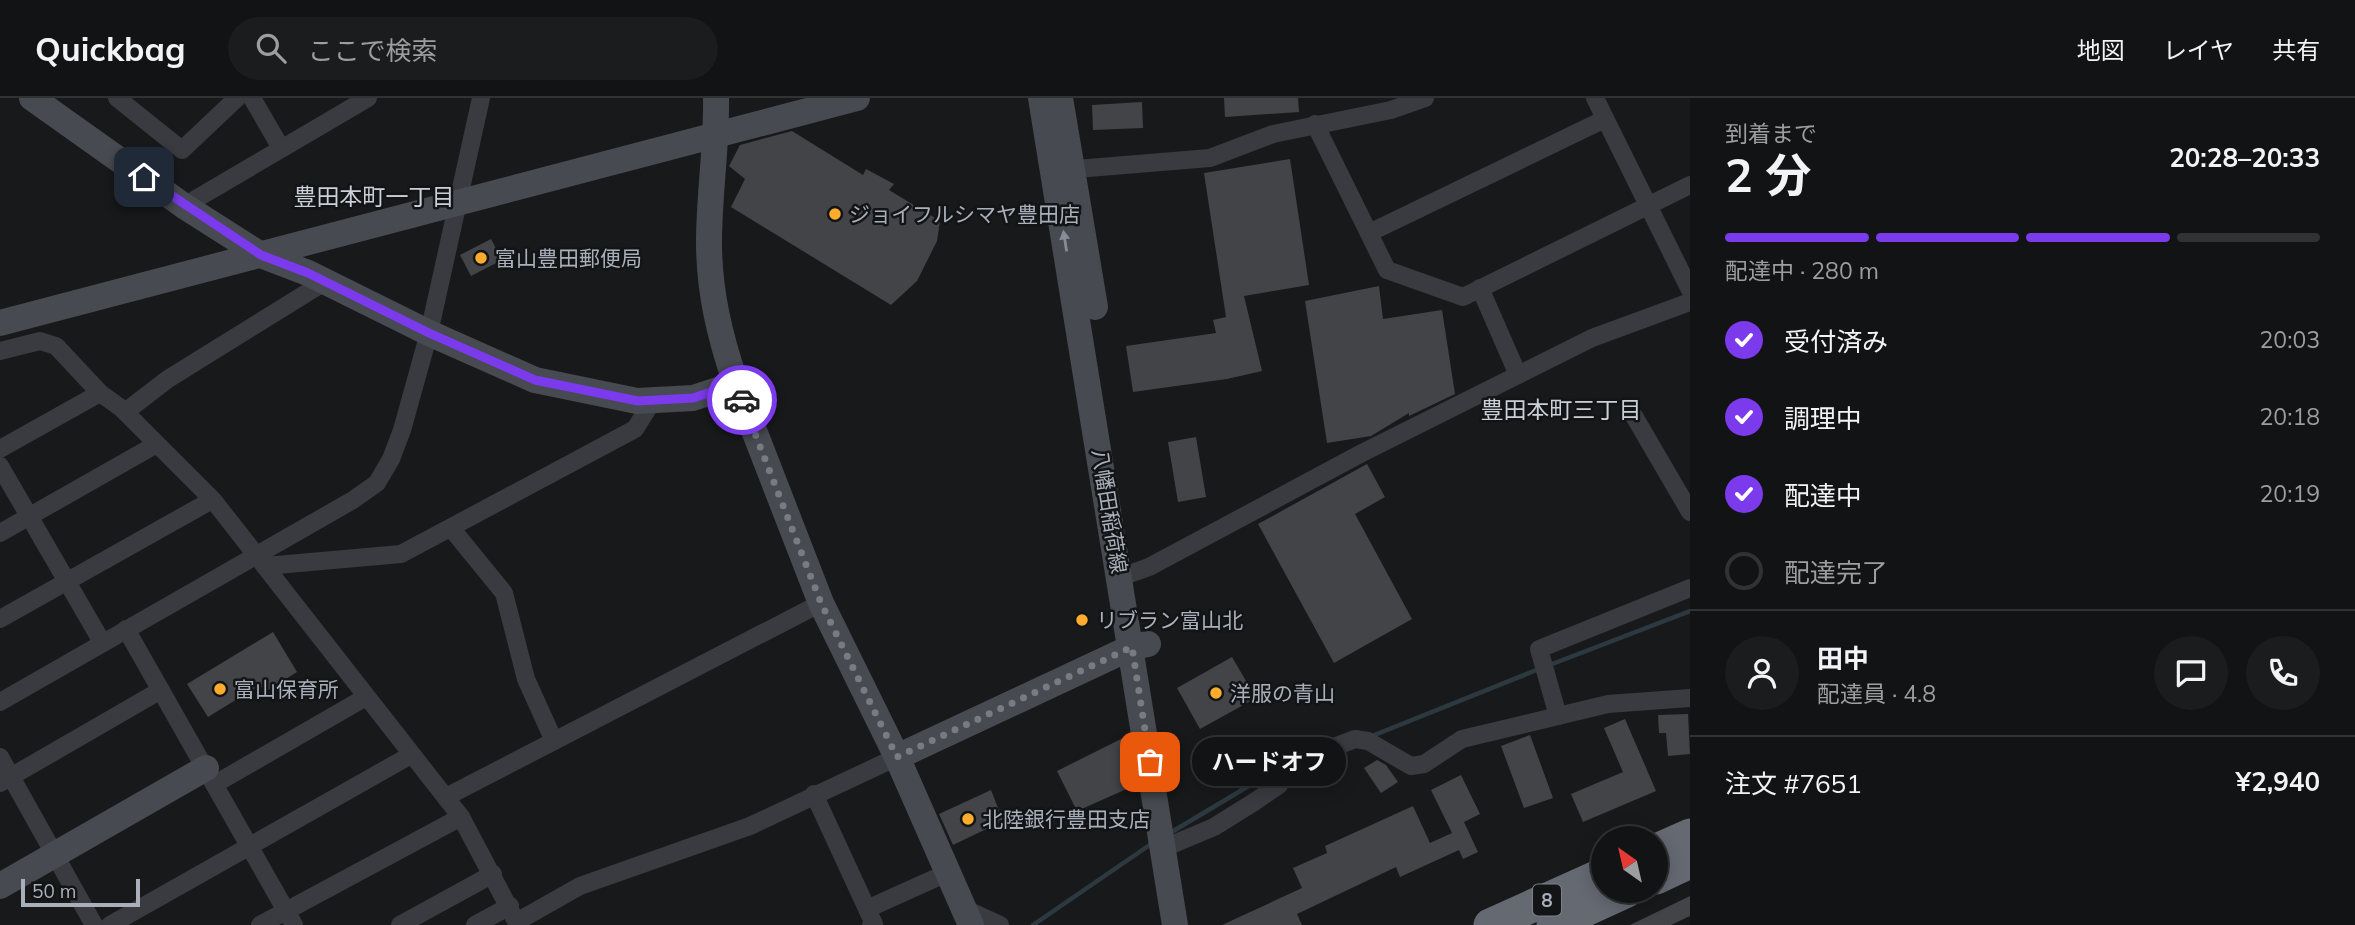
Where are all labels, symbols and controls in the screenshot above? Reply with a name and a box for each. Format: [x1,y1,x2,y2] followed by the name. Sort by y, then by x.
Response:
[228,17,718,80] search box
[35,28,186,69] text: Quickbag
[252,29,290,67] icon: search
[308,34,438,67] text: ここで検索
[2077,35,2125,65] text: 地図
[2163,35,2234,65] text: レイヤ
[2272,35,2320,65] text: 共有
[1725,119,1817,148] text: 到着まで
[2169,141,2320,174] text: 20:28–20:33
[1725,146,1811,204] text: 2 分
[114,147,174,207] pin
[125,158,163,196] icon: home
[294,182,455,211] district label: 豊田本町一丁目
[849,201,1080,227] place label: ジョイフルシマヤ豊田店
[827,206,843,222] marker: ジョイフルシマヤ豊田店
[1059,230,1070,252] one-way arrow
[495,245,642,271] place label: 富山豊田郵便局
[473,250,489,266] marker: 富山豊田郵便局
[1725,256,1879,285] text: 配達中 · 280 m
[1725,321,1763,359] icon: check
[1784,325,1888,358] text: 受付済み
[2260,325,2320,354] text: 20:03
[707,365,777,435] courier
[723,381,761,419] icon: car
[1481,395,1642,424] district label: 豊田本町三丁目
[1725,398,1763,436] icon: check
[1784,402,1862,435] text: 調理中
[2260,402,2320,431] text: 20:18
[1087,447,1133,575] street label: 八幡田稲荷線
[1725,475,1763,513] icon: check
[1784,479,1862,512] text: 配達中
[2260,479,2320,508] text: 20:19
[1784,556,1888,589] text: 配達完了
[1096,607,1243,633] place label: リブラン富山北
[1074,612,1090,628] marker: リブラン富山北
[1725,636,1799,710] button: person
[2154,636,2228,710] button: chat
[2246,636,2320,710] button: phone
[1817,642,1869,675] text: 田中
[234,676,339,702] place label: 富山保育所
[1817,679,1936,708] text: 配達員 · 4.8
[1230,680,1335,706] place label: 洋服の青山
[212,681,228,697] marker: 富山保育所
[1208,685,1224,701] marker: 洋服の青山
[1120,732,1180,792] pin
[1192,738,1346,786] callout: ハードオフ
[1131,743,1169,781] icon: bag
[1212,747,1327,776] text: ハードオフ
[2236,765,2320,798] text: ¥2,940
[1725,767,1862,800] text: 注文 #7651
[982,806,1150,832] place label: 北陸銀行豊田支店
[960,811,976,827] marker: 北陸銀行豊田支店
[1591,826,1668,903] north arrow
[1591,826,1668,903] map controls
[21,876,140,908] scale bar
[32,879,76,903] text: 50 m
[1533,884,1561,916] road number: 8

